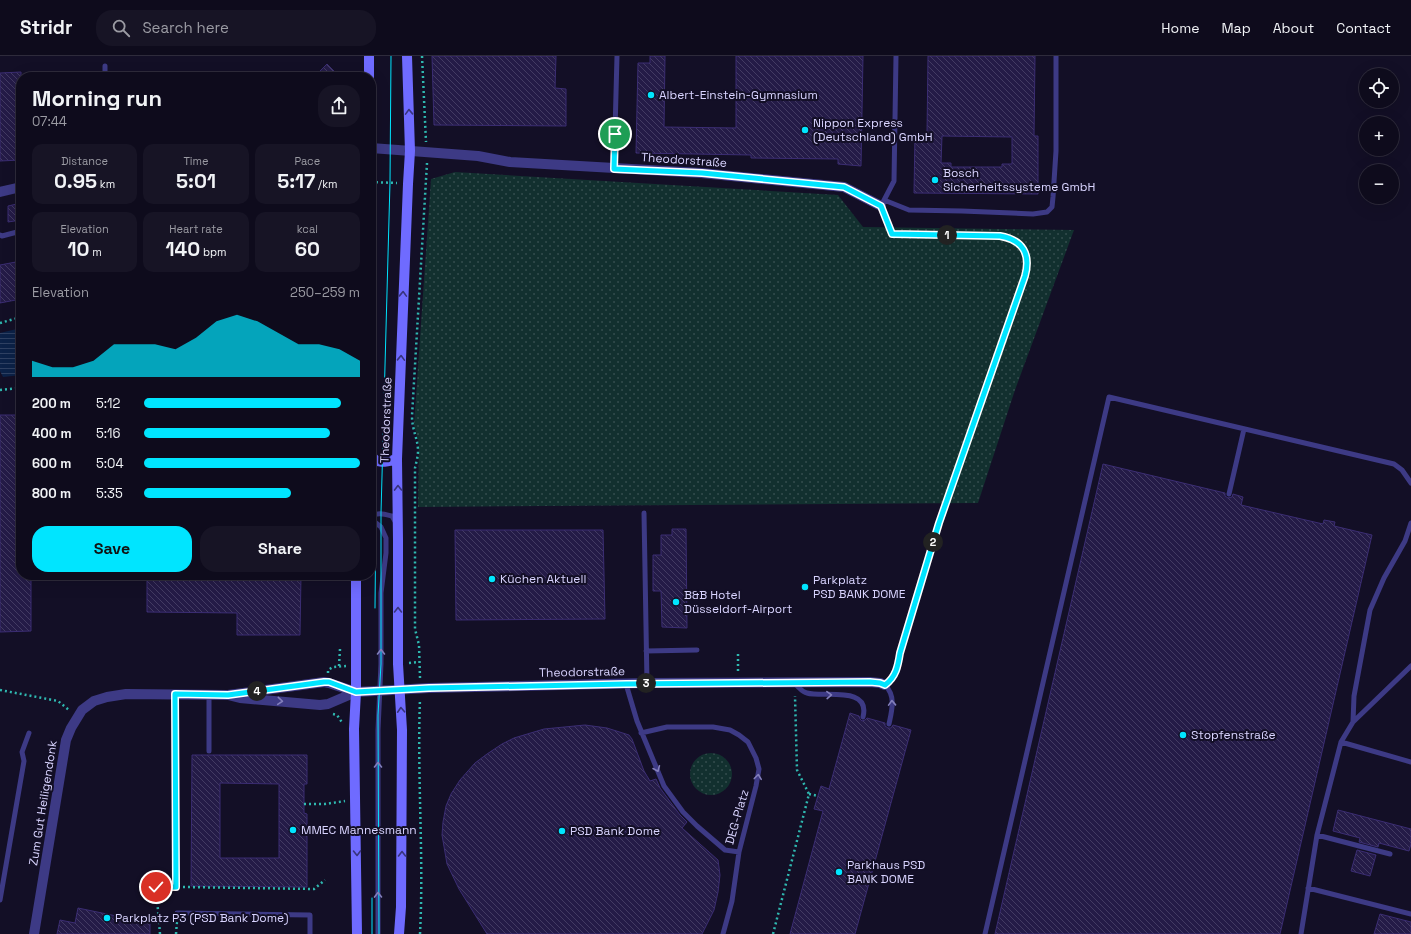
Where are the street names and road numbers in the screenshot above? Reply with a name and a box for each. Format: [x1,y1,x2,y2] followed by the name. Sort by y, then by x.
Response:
[641,149,727,171] street label: Theodorstraße
[377,377,395,463] street label: Theodorstraße
[539,663,625,681] street label: Theodorstraße
[25,739,61,867] street label: Zum Gut Heiligendonk
[722,788,752,846] street label: DEG-Platz

